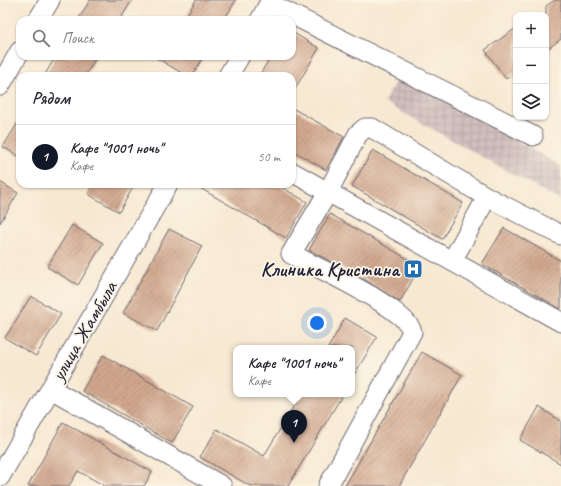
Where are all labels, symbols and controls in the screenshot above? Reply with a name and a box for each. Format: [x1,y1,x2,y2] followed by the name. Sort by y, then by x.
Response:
[513,12,549,120] map controls
[513,12,549,48] button: +
[16,16,296,60] search box
[30,27,52,49] icon: search
[62,29,94,48] text: Поиск
[513,48,549,84] button: −
[513,84,549,120] button: layers
[32,88,70,109] text: Рядом
[70,139,163,158] text: Кафе "1001 ночь"
[42,149,48,165] text: 1
[258,149,280,165] text: 50 m
[70,158,93,174] text: Кафе
[261,257,401,282] place label: Клиника Кристина
[402,258,424,280] hospital icon: Клиника Кристина
[45,276,123,386] street label: улица Жамбыла
[307,313,327,333] your location
[233,345,355,397] popup
[248,354,340,373] text: Кафе "1001 ночь"
[248,373,271,389] text: Кафе
[281,410,307,443] pin: 1

